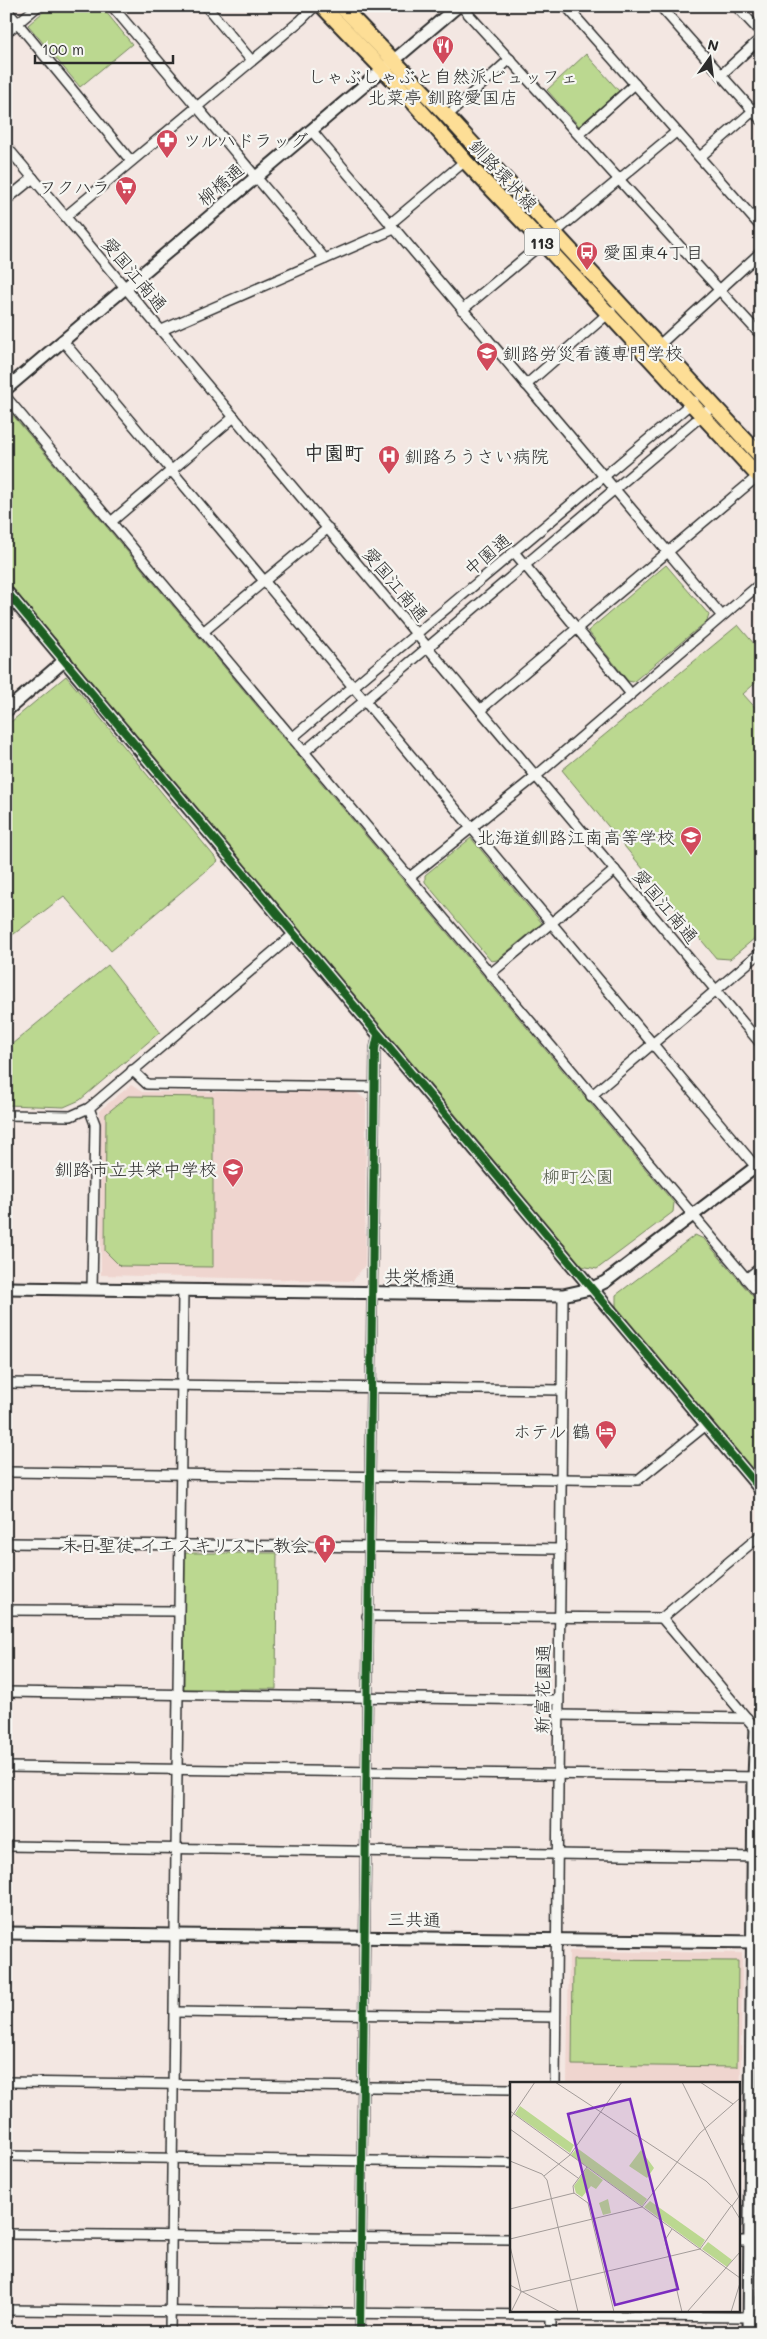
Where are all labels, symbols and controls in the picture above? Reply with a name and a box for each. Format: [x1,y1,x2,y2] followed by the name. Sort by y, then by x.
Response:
[35,32,172,64] scale bar
[684,32,734,82] north arrow
[431,34,455,65] restaurant icon: しゃぶしゃぶと自然派ビュッフェ 北菜亭 釧路愛国店
[706,34,721,55] text: N
[42,39,84,59] text: 100 m
[308,64,578,109] place label: しゃぶしゃぶと自然派ビュッフェ 北菜亭 釧路愛国店
[155,128,179,159] pharmacy icon: ツルハドラッグ
[183,128,308,152] place label: ツルハドラッグ
[465,134,543,216] street label: 釧路環状線
[192,157,248,211] street label: 柳橋通
[39,175,110,199] place label: フクハラ
[114,175,138,206] supermarket icon: フクハラ
[524,228,560,256] road number: 113
[97,232,173,316] street label: 愛国江南通
[575,240,599,271] bus stop icon: 愛国東4丁目
[603,240,704,264] place label: 愛国東4丁目
[475,341,499,372] school or university icon: 釧路労災看護専門学校
[503,341,683,365] place label: 釧路労災看護専門学校
[304,439,364,465] district label: 中園町
[377,444,401,475] hospital icon: 釧路ろうさい病院
[405,444,549,468] place label: 釧路ろうさい病院
[459,527,515,581] street label: 中園通
[358,542,434,626] street label: 愛国江南通
[477,825,675,849] place label: 北海道釧路江南高等学校
[679,825,703,856] school or university icon: 北海道釧路江南高等学校
[628,864,704,948] street label: 愛国江南通
[55,1157,217,1181] place label: 釧路市立共栄中学校
[221,1157,245,1188] school or university icon: 釧路市立共栄中学校
[542,1164,614,1188] park label: 柳町公園
[384,1263,456,1289] street label: 共栄橋通
[513,1419,590,1443] place label: ホテル 鶴
[594,1419,618,1450] hotel icon: ホテル 鶴
[62,1533,309,1557] place label: 末日聖徒 イエスキリスト 教会
[313,1533,337,1564] church icon: 末日聖徒 イエスキリスト 教会
[529,1644,555,1734] street label: 新富花園通
[387,1907,441,1931] street label: 三共通
[510,2082,740,2312] inset map

